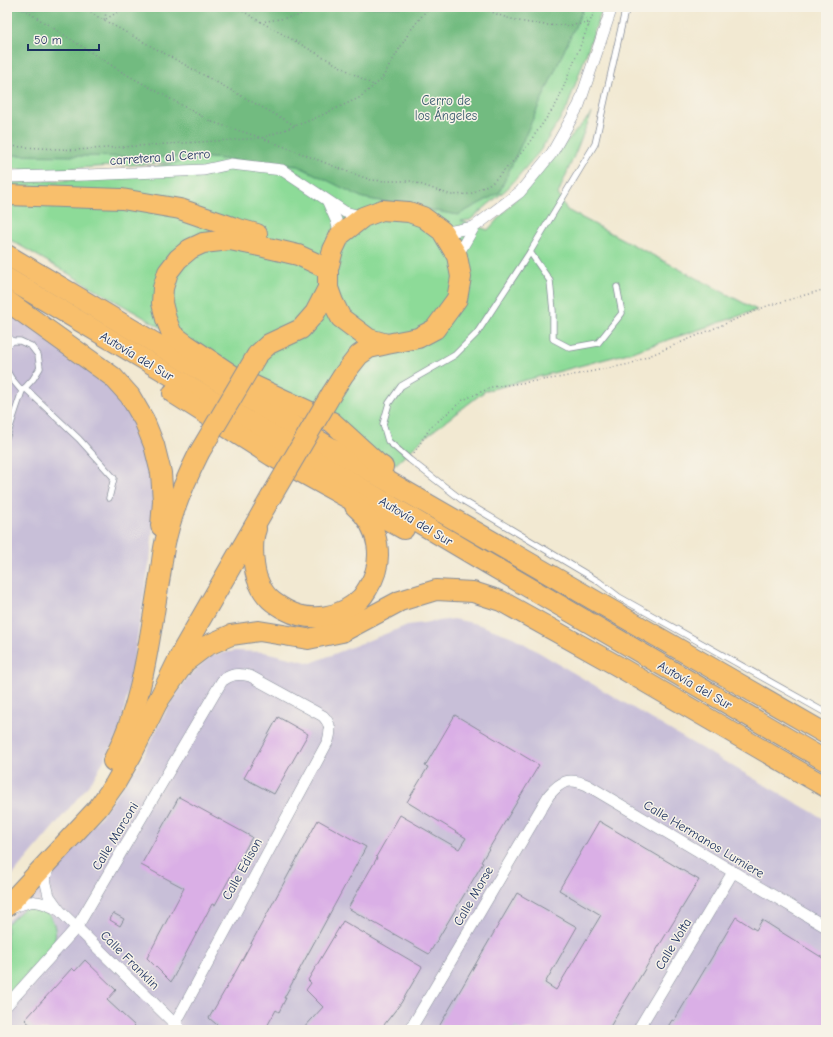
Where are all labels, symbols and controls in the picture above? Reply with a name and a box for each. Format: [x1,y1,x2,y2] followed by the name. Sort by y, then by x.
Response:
[28,26,99,52] scale bar
[34,33,62,47] text: 50 m
[415,93,477,123] park label: Cerro de los Ángeles
[109,146,211,168] street label: carretera al Cerro
[97,328,177,384] street label: Autovía del Sur
[376,493,456,549] street label: Autovía del Sur
[655,658,736,713] street label: Autovía del Sur
[641,797,767,881] street label: Calle Hermanos Lumiere
[89,799,141,873] street label: Calle Marconi
[219,835,265,903] street label: Calle Edison
[450,863,496,928] street label: Calle Morse
[652,916,694,972] street label: Calle Volta
[98,928,162,992] street label: Calle Franklin

